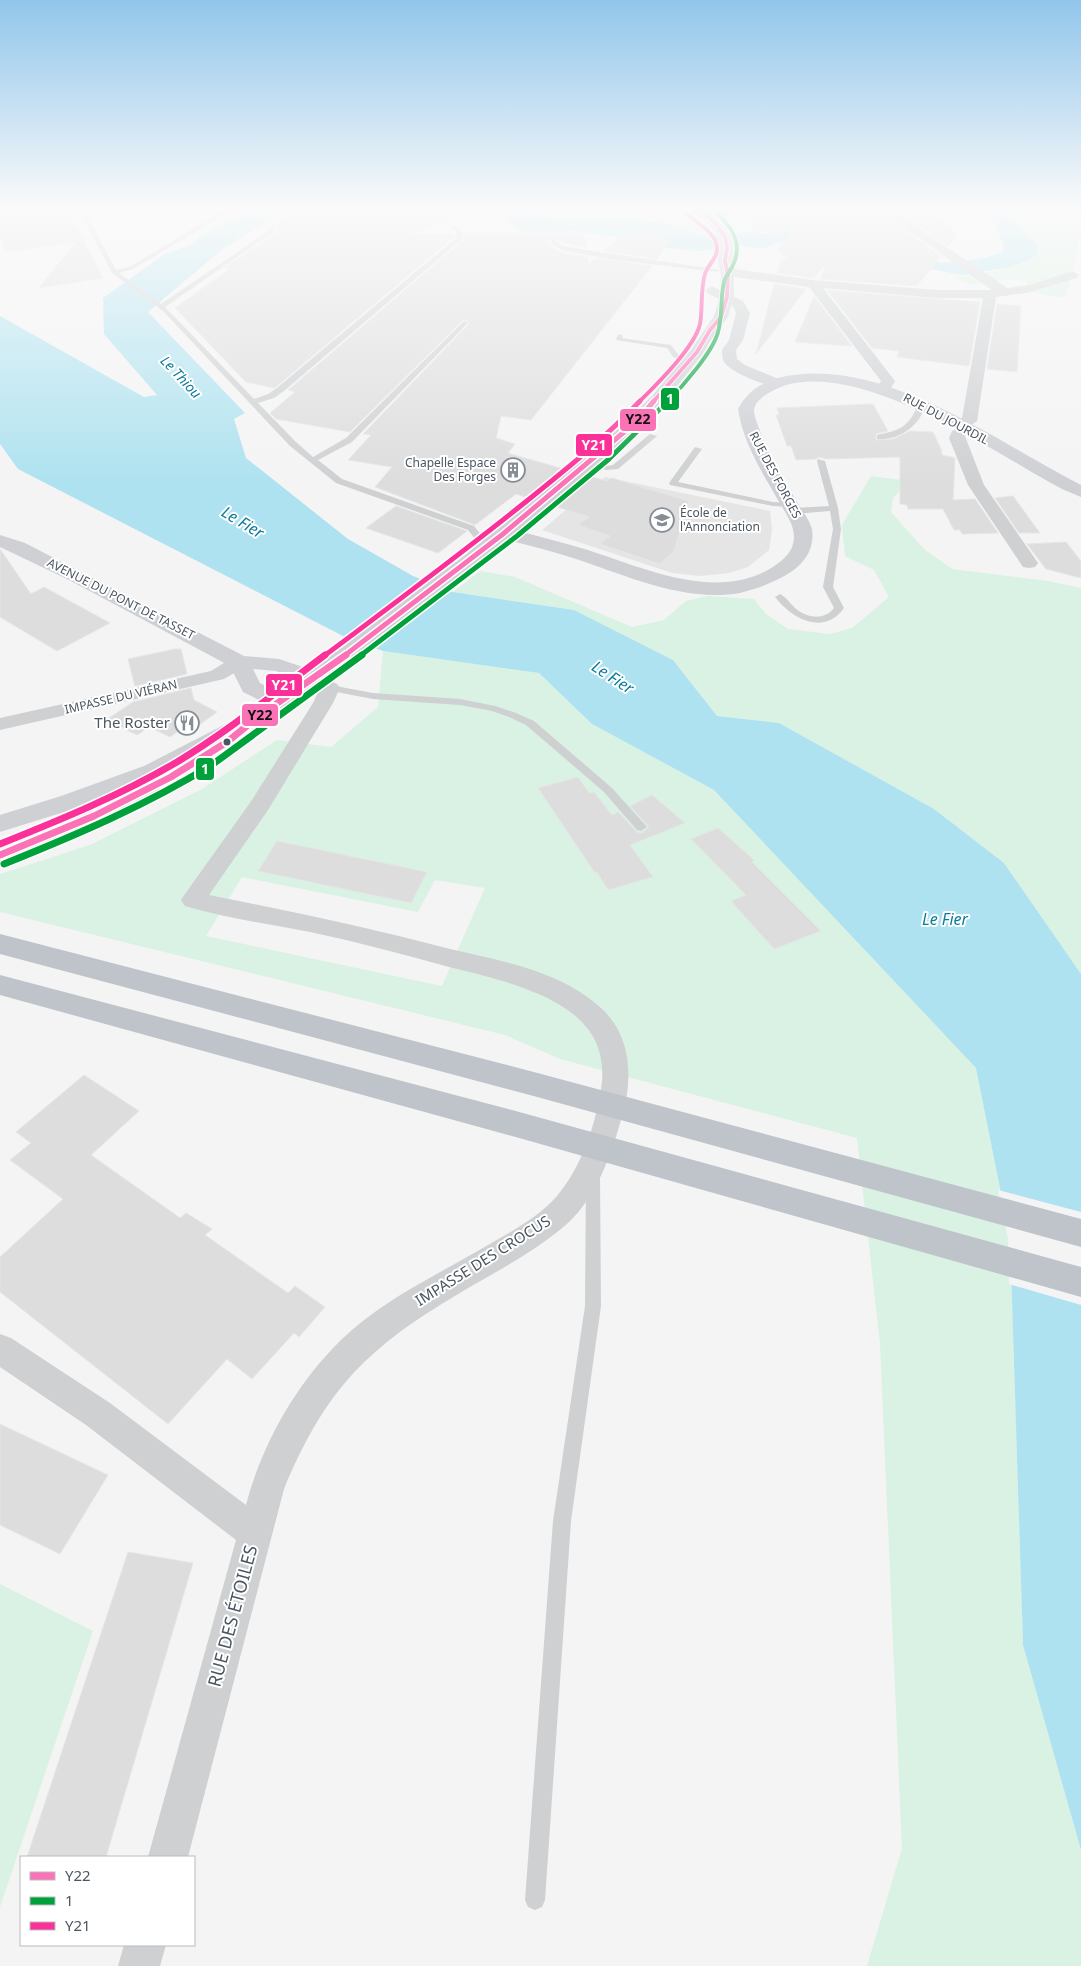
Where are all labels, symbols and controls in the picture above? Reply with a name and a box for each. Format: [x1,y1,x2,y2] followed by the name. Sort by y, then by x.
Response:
[157,351,206,402] water label: Le Thiou
[660,387,680,411] line badge: 1
[666,389,674,408] text: 1
[900,389,992,448] street label: RUE DU JOURDIL
[619,408,657,432] line badge: Y22
[626,409,650,428] text: Y22
[745,428,806,522] street label: RUE DES FORGES
[575,433,613,457] line badge: Y21
[582,435,606,454] text: Y21
[405,454,496,485] place label: Chapelle Espace Des Forges
[500,457,526,483] building icon: Chapelle Espace Des Forges
[218,501,269,544] water label: Le Fier
[680,504,760,535] place label: École de l'Annonciation
[649,507,675,533] school or university icon: École de l'Annonciation
[45,554,198,643] street label: AVENUE DU PONT DE TASSET
[588,655,639,699] water label: Le Fier
[265,673,303,697] line badge: Y21
[63,675,179,718] street label: IMPASSE DU VIÉRAN
[272,675,296,694] text: Y21
[241,703,279,727] line badge: Y22
[248,705,272,724] text: Y22
[174,710,200,736] restaurant icon: The Roster
[94,712,170,732] place label: The Roster
[222,737,232,747] unlabelled marker
[195,757,215,781] line badge: 1
[201,759,209,778] text: 1
[922,908,969,930] water label: Le Fier
[411,1210,554,1310] street label: IMPASSE DES CROCUS
[202,1542,263,1689] street label: RUE DES ÉTOILES
[20,1856,195,1946] legend
[65,1865,91,1885] text: Y22
[65,1890,74,1910] text: 1
[65,1915,91,1935] text: Y21

